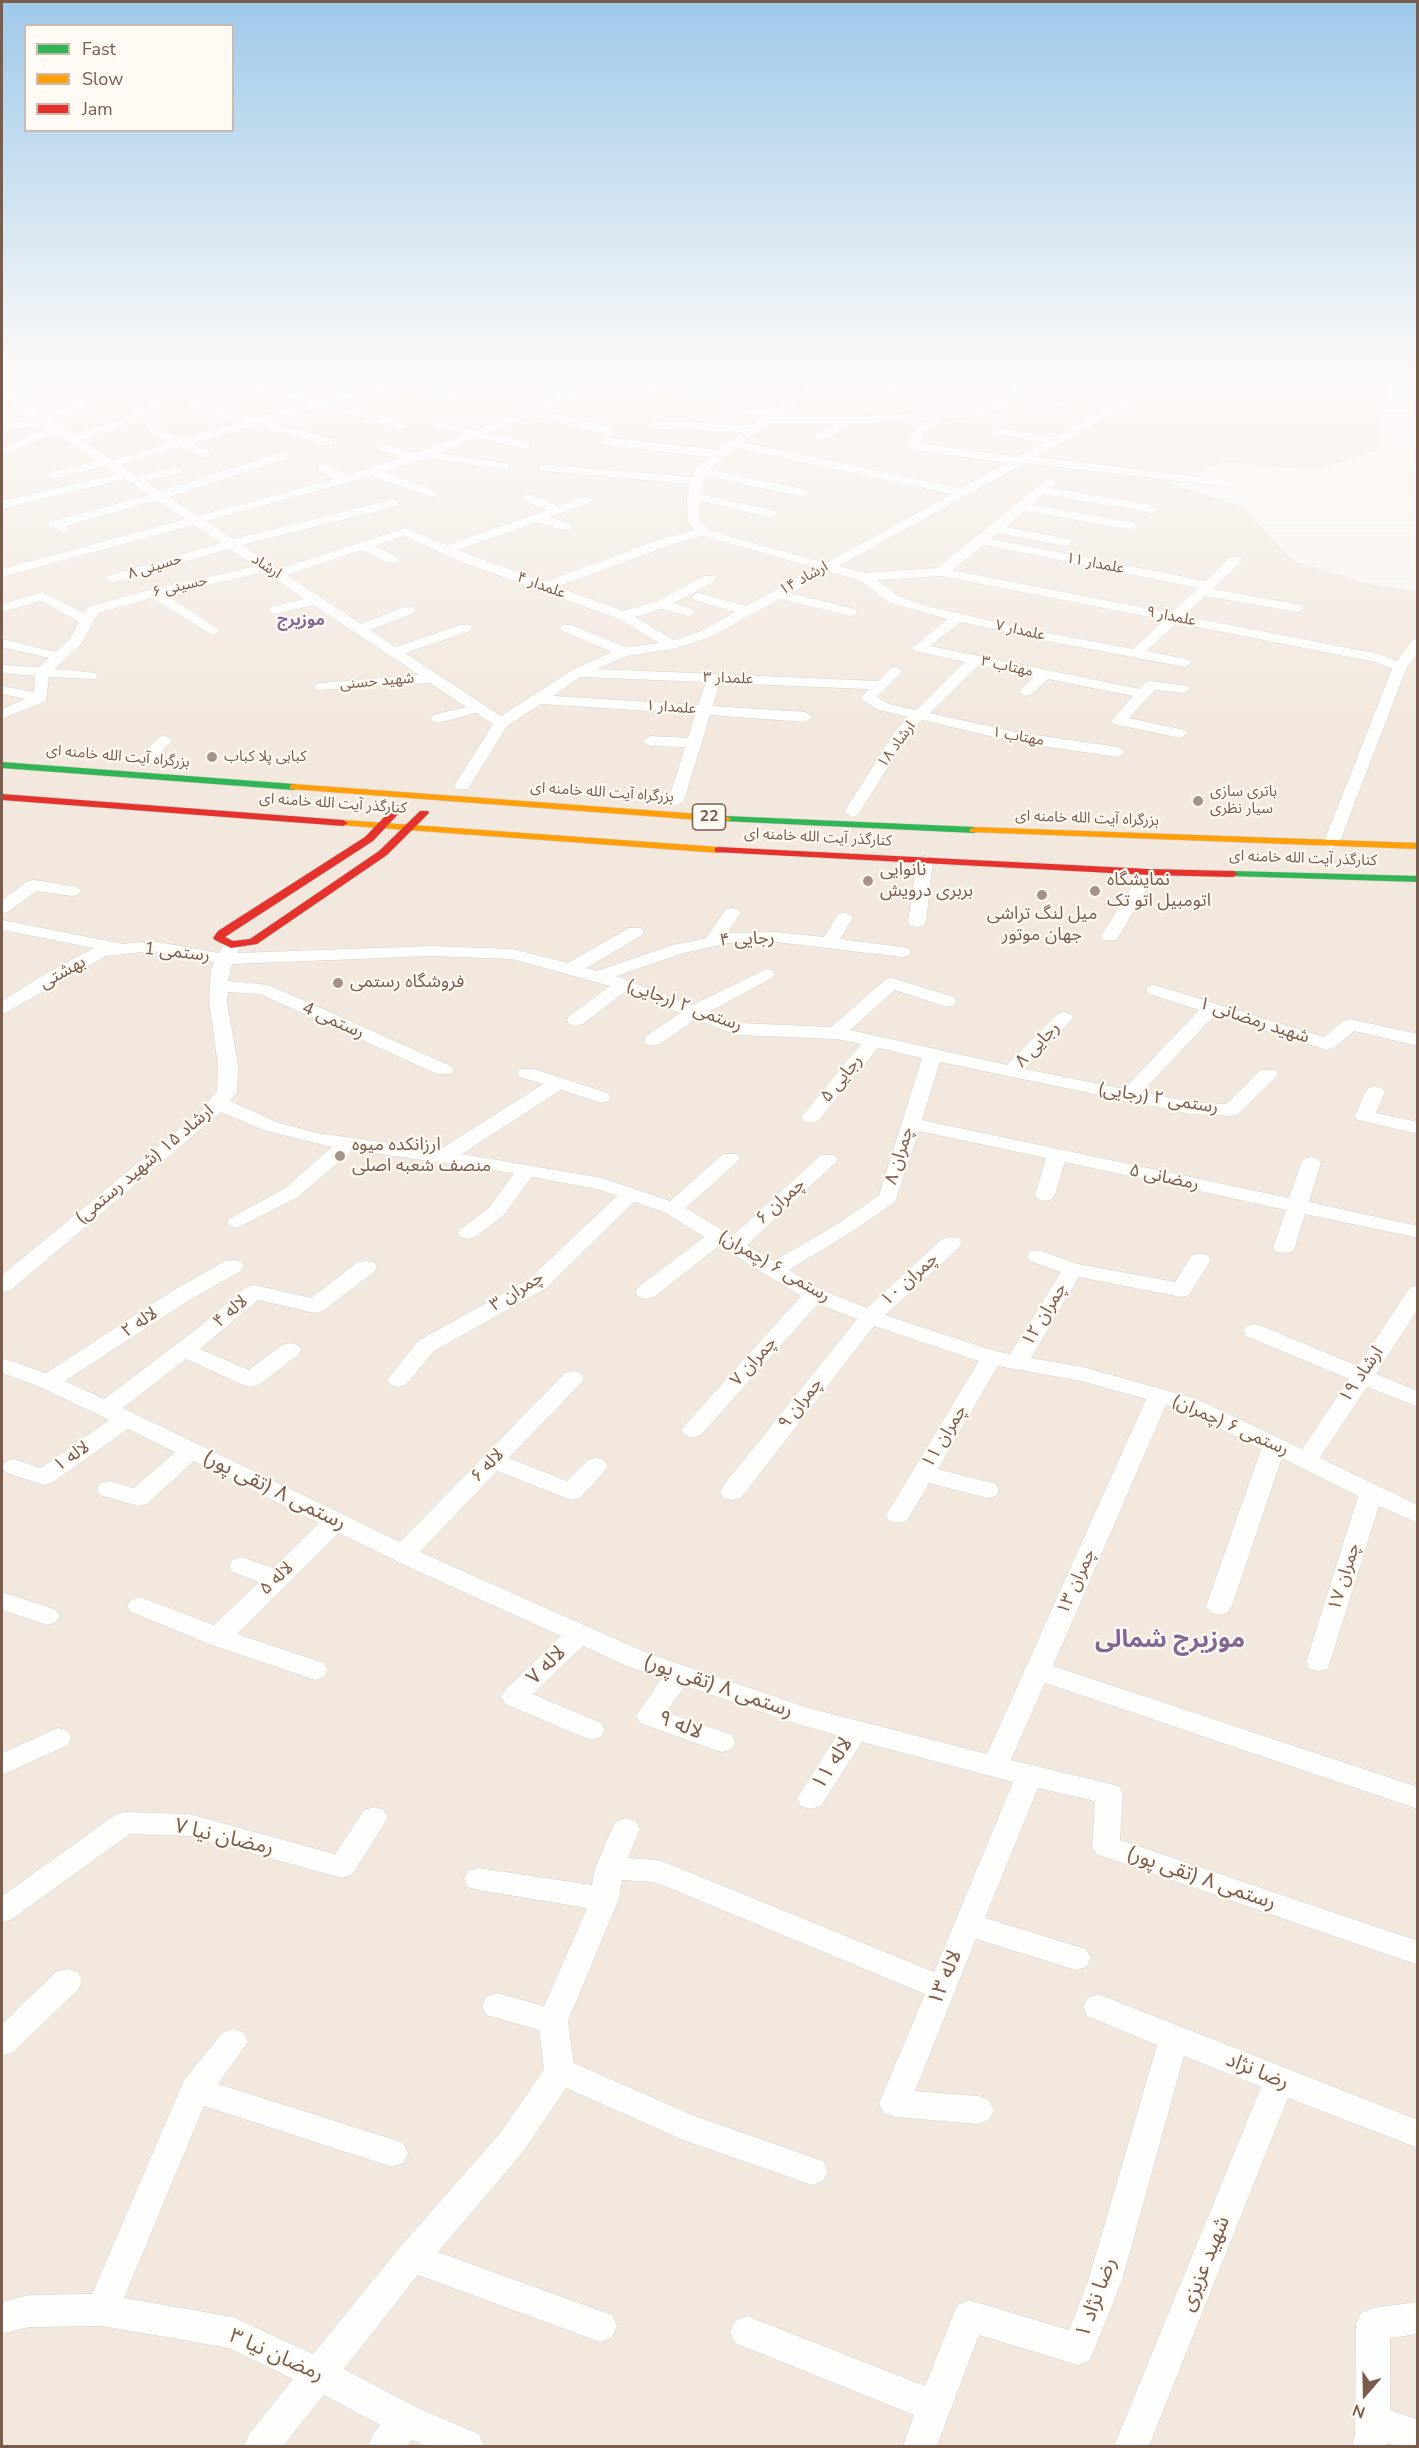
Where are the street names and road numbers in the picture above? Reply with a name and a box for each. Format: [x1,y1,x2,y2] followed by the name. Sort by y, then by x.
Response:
[126,550,184,584] street label: حسینی ۸
[1064,550,1126,578] street label: علمدار ۱۱
[248,551,284,583] street label: ارشاد
[776,558,832,600] street label: ارشاد ۱۴
[514,569,568,603] street label: علمدار ۴
[151,572,209,602] street label: حسینی ۶
[1145,603,1197,631] street label: علمدار ۹
[994,617,1046,645] street label: علمدار ۷
[979,653,1035,681] street label: مهتاب ۳
[703,669,753,689] street label: علمدار ۳
[339,670,415,694] street label: شهید حسنی
[645,697,697,719] street label: علمدار ۱
[874,718,920,772] street label: ارشاد ۱۸
[990,724,1046,750] street label: مهتاب ۱
[46,742,190,772] street label: بزرگراه آیت الله خامنه ای
[530,779,674,807] street label: بزرگراه آیت الله خامنه ای
[259,790,407,818] street label: کنارگذر آیت الله خامنه ای
[692,804,726,830] road number: 22
[1015,807,1159,831] street label: بزرگراه آیت الله خامنه ای
[744,825,892,851] street label: کنارگذر آیت الله خامنه ای
[1229,847,1377,871] street label: کنارگذر آیت الله خامنه ای
[719,928,775,952] street label: رجایی ۴
[143,939,211,967] street label: رستمی 1
[36,952,90,994] street label: بهشتی
[623,975,745,1037] street label: رستمی ۲ (رجایی)
[1196,993,1312,1049] street label: شهید رمضانی ۱
[298,998,368,1044] street label: رستمی 4
[1011,1018,1065,1072] street label: رجایی ۸
[816,1051,868,1107] street label: رجایی ۵
[1096,1079,1220,1119] street label: رستمی ۲ (رجایی)
[71,1101,219,1229] street label: ارشاد ۱۵ (شهید رستمی)
[881,1125,919,1187] street label: چمران ۸
[1127,1160,1201,1196] street label: رمضانی ۵
[752,1174,810,1230] street label: چمران ۶
[714,1226,834,1308] street label: رستمی ۶ (چمران)
[877,1249,943,1311] street label: چمران ۱۰
[486,1267,548,1317] street label: چمران ۳
[1018,1280,1072,1350] street label: چمران ۱۲
[209,1291,253,1333] street label: لاله ۴
[118,1303,162,1343] street label: لاله ۲
[726,1333,782,1391] street label: چمران ۷
[1335,1343,1389,1407] street label: ارشاد ۱۹
[774,1374,828,1434] street label: چمران ۹
[1168,1391,1292,1461] street label: رستمی ۶ (چمران)
[918,1402,972,1472] street label: چمران ۱۱
[50,1437,94,1477] street label: لاله ۱
[198,1445,350,1537] street label: رستمی ۸ (تقی پور)
[467,1445,509,1487] street label: لاله ۶
[1325,1541,1365,1613] street label: چمران ۱۷
[1053,1546,1101,1618] street label: چمران ۱۳
[256,1558,298,1600] street label: لاله ۵
[522,1641,572,1691] street label: لاله ۷
[640,1650,796,1724] street label: رستمی ۸ (تقی پور)
[654,1706,706,1746] street label: لاله ۹
[807,1733,859,1795] street label: لاله ۱۱
[172,1814,276,1862] street label: رمضان نیا ۷
[1123,1842,1279,1916] street label: رستمی ۸ (تقی پور)
[924,1947,968,2009] street label: لاله ۱۳
[1222,2048,1292,2096] street label: رضا نژاد
[1176,2213,1236,2315] street label: شهید عزیزی
[1071,2254,1123,2342] street label: رضا نژاد ۱
[225,2324,327,2388] street label: رمضان نیا ۳

